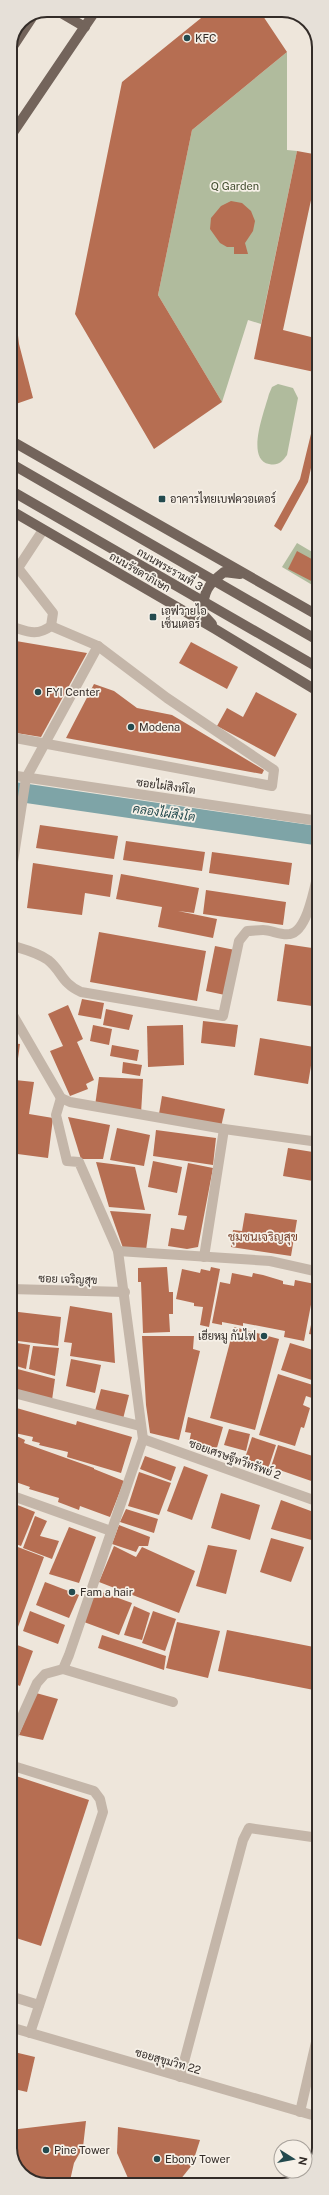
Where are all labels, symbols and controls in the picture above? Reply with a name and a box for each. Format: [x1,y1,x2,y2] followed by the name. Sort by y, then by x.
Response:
[195,32,217,44] place label: KFC
[182,33,192,43] marker: KFC
[211,180,259,192] park label: Q Garden
[170,491,276,505] place label: อาคารไทยเบฟควอเตอร์
[157,494,167,504] marker: อาคารไทยเบฟควอเตอร์
[135,541,207,593] street label: ถนนพระรามที่ 3
[107,549,173,594] street label: ถนนรัชดาภิเษก
[161,603,207,630] place label: เอฟวายไอ เซ็นเตอร์
[148,612,158,622] marker: เอฟวายไอ เซ็นเตอร์
[46,686,100,698] place label: FYI Center
[33,687,43,697] marker: FYI Center
[139,721,180,733] place label: Modena
[126,722,136,732] marker: Modena
[136,774,197,796] street label: ซอยไผ่สิงห์โต
[132,801,196,824] water label: คลองไผ่สิงโต
[228,1230,298,1246] district label: ชุมชนเจริญสุข
[38,1272,98,1289] street label: ซอย เจริญสุข
[198,1328,256,1344] place label: เฮียหมู กันไฟ
[259,1331,269,1341] marker: เฮียหมู กันไฟ
[187,1435,284,1483] street label: ซอยเศรษฐีทวีทรัพย์ 2
[80,1586,133,1598] place label: Fam a hair
[67,1587,77,1597] marker: Fam a hair
[133,2046,203,2079] street label: ซอยสุขุมวิท 22
[273,2139,313,2179] north arrow
[54,2144,110,2156] place label: Pine Tower
[41,2145,51,2155] marker: Pine Tower
[165,2153,230,2165] place label: Ebony Tower
[152,2154,162,2164] marker: Ebony Tower
[296,2156,310,2166] text: N

